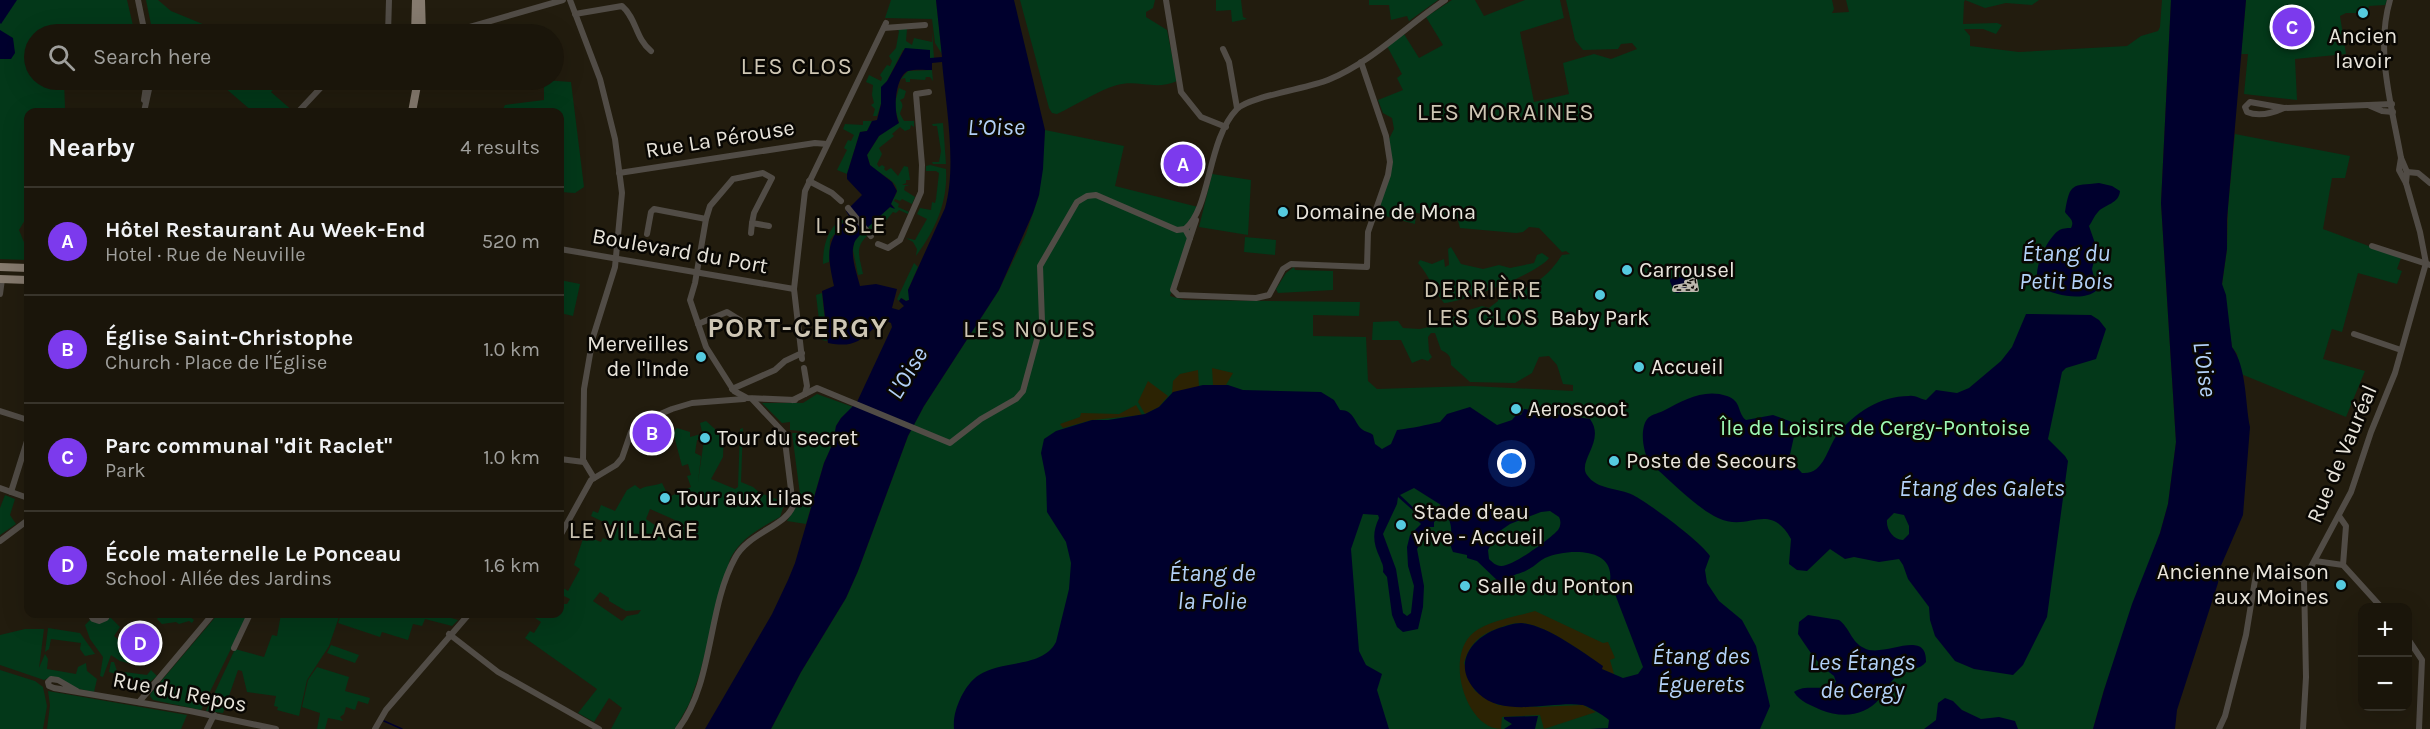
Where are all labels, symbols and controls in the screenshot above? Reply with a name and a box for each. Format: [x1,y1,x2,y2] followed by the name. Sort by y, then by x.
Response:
[2272,4,2312,50] pin: C
[2356,6,2370,20] marker: Ancien lavoir
[2329,23,2397,74] place label: Ancien lavoir
[24,24,564,90] search box
[45,41,78,74] icon: search
[93,44,211,70] text: Search here
[741,52,853,80] district label: LES CLOS
[1417,98,1595,126] district label: LES MORAINES
[967,113,1025,141] water label: L’Oise
[644,114,796,164] street label: Rue La Pérouse
[48,132,135,163] text: Nearby
[460,136,540,159] text: 4 results
[1164,142,1202,186] pin: A
[1295,199,1476,225] place label: Domaine de Mona
[1276,205,1290,219] marker: Domaine de Mona
[815,211,887,239] district label: L ISLE
[105,217,426,243] text: Hôtel Restaurant Au Week-End
[590,223,770,279] street label: Boulevard du Port
[61,230,74,253] text: A
[482,230,540,253] text: 520 m
[2019,239,2113,295] water label: Étang du Petit Bois
[105,243,306,266] text: Hotel · Rue de Neuville
[1639,257,1735,283] place label: Carrousel
[1620,263,1634,277] marker: Carrousel
[1423,274,1543,331] district label: DERRIÈRE LES CLOS
[1593,288,1607,302] marker: Baby Park
[1551,305,1649,331] place label: Baby Park
[707,311,889,344] district label: PORT-CERGY
[963,315,1097,343] district label: LES NOUES
[105,325,353,351] text: Église Saint-Christophe
[587,331,689,382] place label: Merveilles de l'Inde
[61,338,74,361] text: B
[483,338,540,361] text: 1.0 km
[2187,339,2223,399] water label: L'Oise
[881,342,933,404] water label: L'Oise
[694,350,708,364] marker: Merveilles de l'Inde
[105,351,327,374] text: Church · Place de l'Église
[1651,354,1724,380] place label: Accueil
[1632,360,1646,374] marker: Accueil
[2301,381,2383,527] street label: Rue de Vauréal
[1528,396,1627,422] place label: Aeroscoot
[1509,402,1523,416] marker: Aeroscoot
[632,410,672,456] pin: B
[1719,415,2030,441] park label: Île de Loisirs de Cergy-Pontoise
[717,425,858,451] place label: Tour du secret
[698,431,712,445] marker: Tour du secret
[105,433,393,459] text: Parc communal "dit Raclet"
[61,446,74,469] text: C
[483,446,540,469] text: 1.0 km
[1626,448,1797,474] place label: Poste de Secours
[1497,449,1526,478] your location
[1607,454,1621,468] marker: Poste de Secours
[105,459,146,482] text: Park
[1899,474,2065,502] water label: Étang des Galets
[677,485,813,511] place label: Tour aux Lilas
[658,491,672,505] marker: Tour aux Lilas
[1413,499,1544,550] place label: Stade d'eau vive - Accueil
[569,516,699,544] district label: LE VILLAGE
[1394,518,1408,532] marker: Stade d'eau vive - Accueil
[105,541,402,567] text: École maternelle Le Ponceau
[61,554,74,577] text: D
[484,554,540,577] text: 1.6 km
[1169,559,1255,615] water label: Étang de la Folie
[2157,559,2329,610] place label: Ancienne Maison aux Moines
[105,567,332,590] text: School · Allée des Jardins
[1477,573,1634,599] place label: Salle du Ponton
[2334,578,2348,592] marker: Ancienne Maison aux Moines
[1458,579,1472,593] marker: Salle du Ponton
[2358,603,2412,711] map controls
[2358,603,2412,657] button: +
[120,620,160,666] pin: D
[1652,642,1750,698] water label: Étang des Éguerets
[1809,648,1915,704] water label: Les Étangs de Cergy
[2358,657,2412,711] button: −
[111,666,249,718] street label: Rue du Repos

